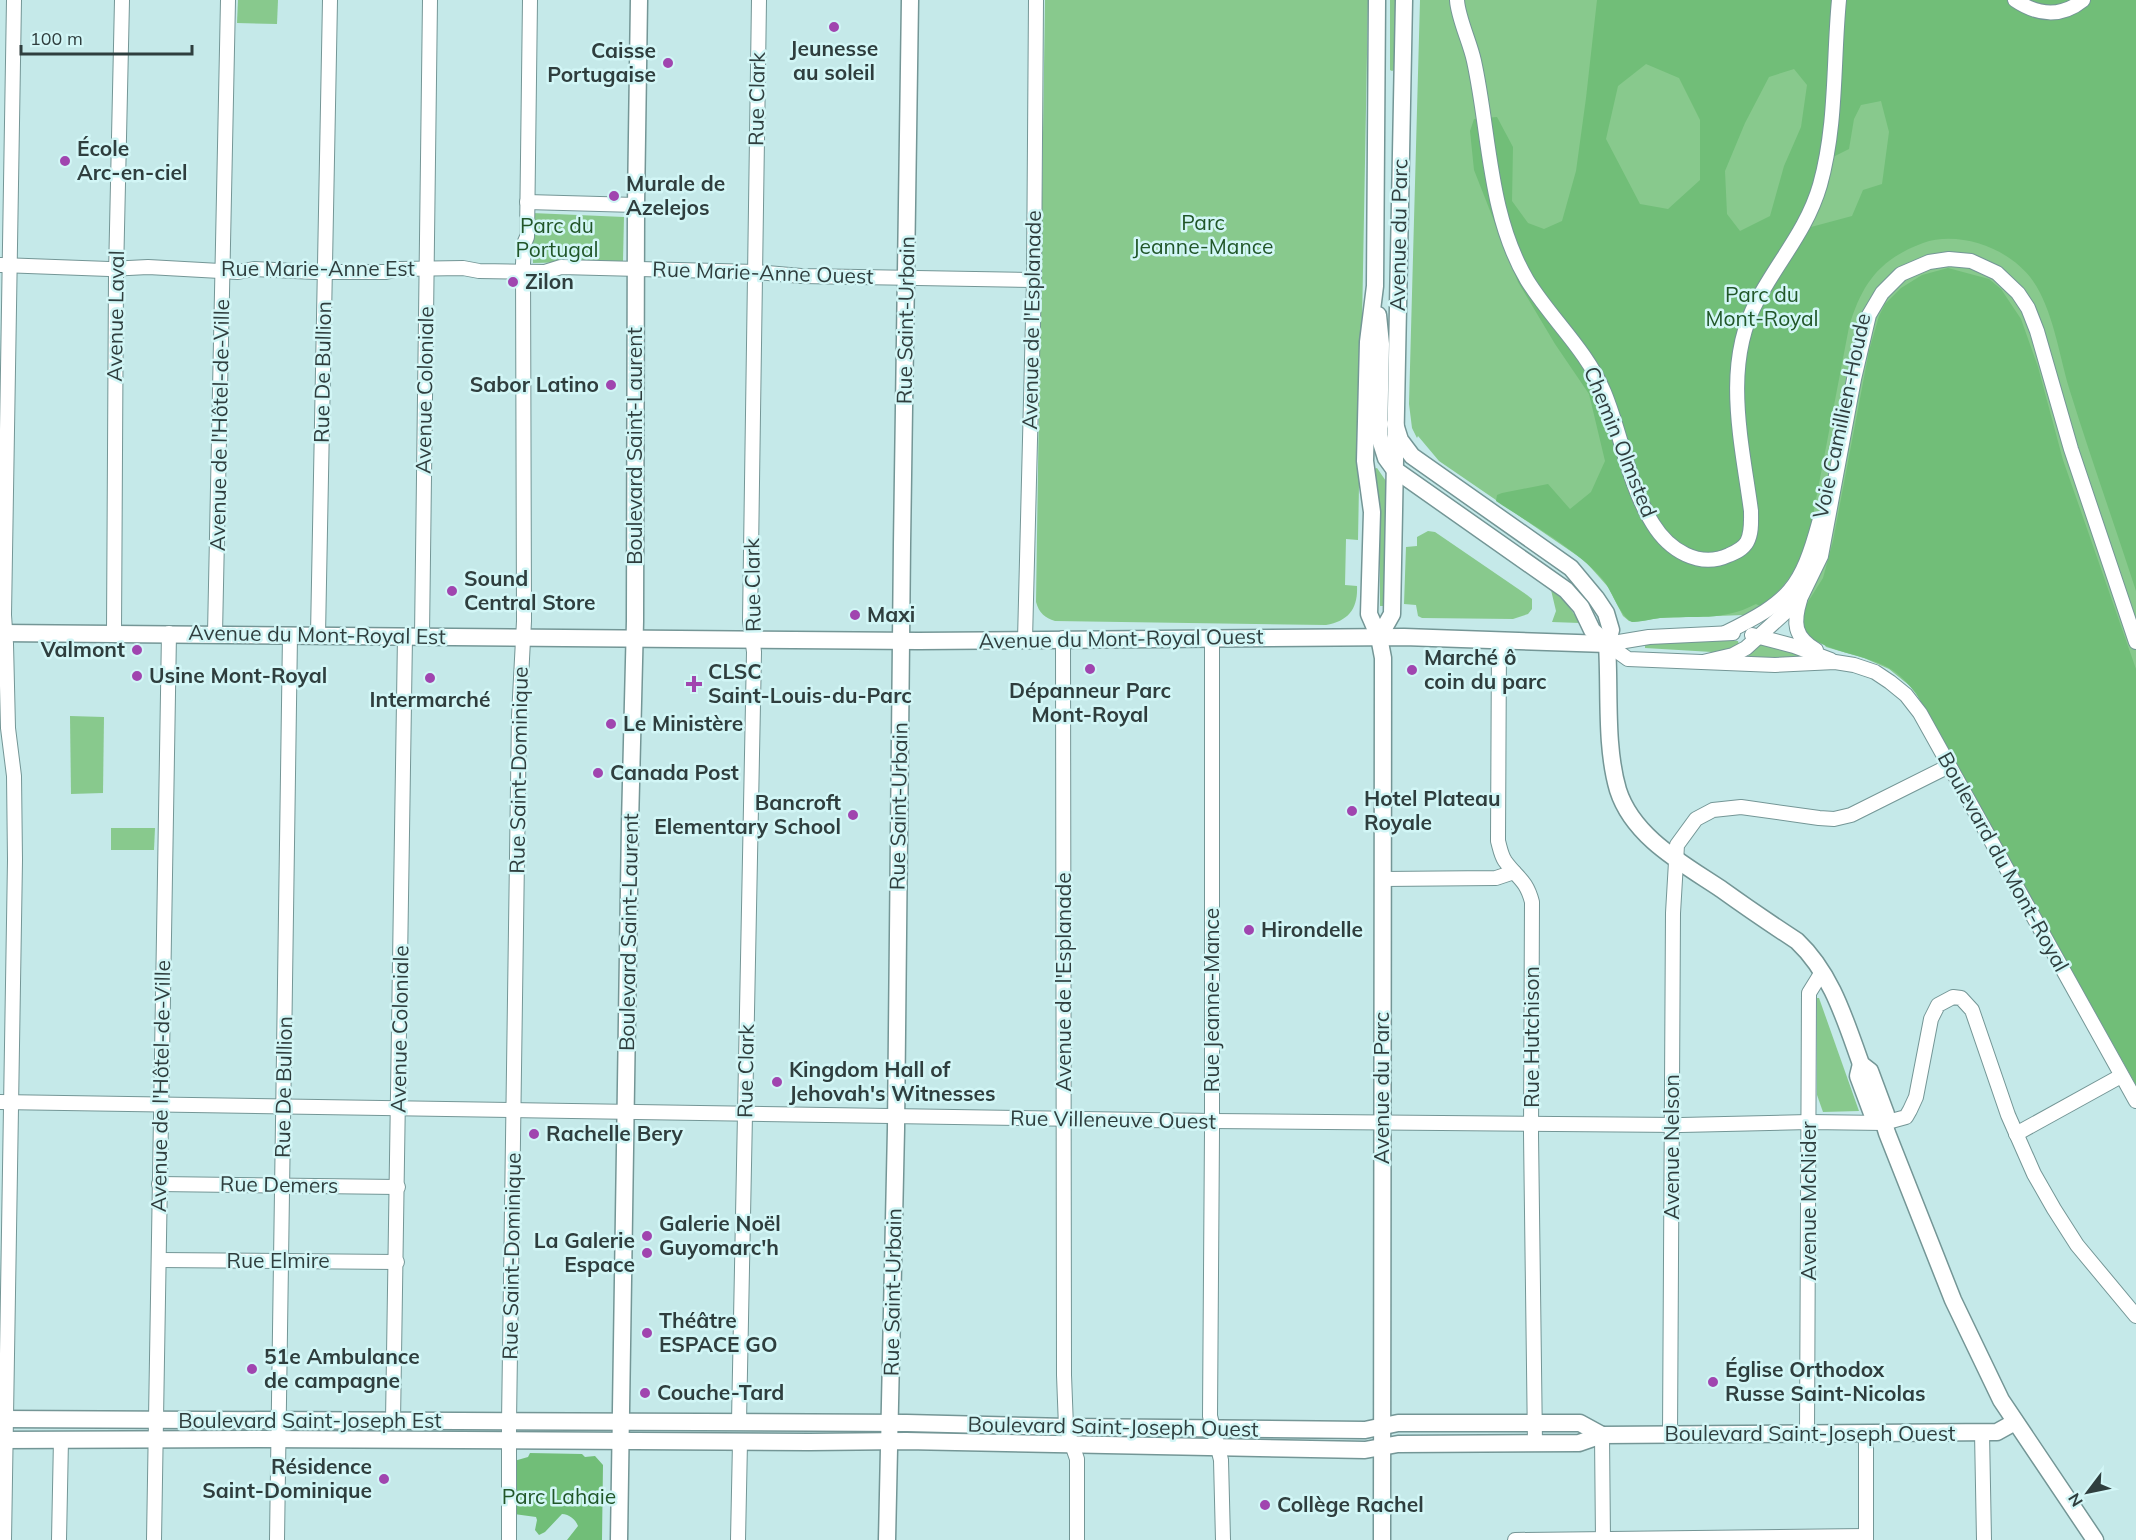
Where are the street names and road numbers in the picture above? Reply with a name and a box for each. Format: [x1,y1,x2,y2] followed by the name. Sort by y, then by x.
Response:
[742,52,770,146] street label: Rue Clark
[1384,159,1412,311] street label: Avenue du Parc
[1016,210,1046,430] street label: Avenue de l'Esplanade
[891,236,919,404] street label: Rue Saint-Urbain
[101,250,129,382] street label: Avenue Laval
[221,255,415,281] street label: Rue Marie-Anne Est
[652,255,874,289] street label: Rue Marie-Anne Ouest
[204,299,234,551] street label: Avenue de l'Hôtel-de-Ville
[308,301,336,443] street label: Rue De Bullion
[410,306,438,474] street label: Avenue Coloniale
[1807,311,1875,521] street label: Voie Camillien-Houde
[621,327,647,565] street label: Boulevard Saint-Laurent
[1579,362,1663,521] street label: Chemin Olmsted
[738,538,766,632] street label: Rue Clark
[188,619,446,649] street label: Avenue du Mont-Royal Est
[978,623,1264,653] street label: Avenue du Mont-Royal Ouest
[503,666,533,874] street label: Rue Saint-Dominique
[884,722,912,890] street label: Rue Saint-Urbain
[1933,747,2075,976] street label: Boulevard du Mont-Royal
[613,813,643,1051] street label: Boulevard Saint-Laurent
[1050,872,1076,1092] street label: Avenue de l'Esplanade
[1198,908,1224,1092] street label: Rue Jeanne-Mance
[385,945,413,1113] street label: Avenue Coloniale
[145,960,175,1212] street label: Avenue de l'Hôtel-de-Ville
[1518,966,1544,1108] street label: Rue Hutchison
[1368,1012,1394,1164] street label: Avenue du Parc
[269,1016,297,1158] street label: Rue De Bullion
[731,1024,759,1118] street label: Rue Clark
[1658,1074,1684,1220] street label: Avenue Nelson
[1010,1104,1216,1134] street label: Rue Villeneuve Ouest
[1795,1121,1821,1281] street label: Avenue McNider
[496,1152,526,1360] street label: Rue Saint-Dominique
[220,1170,338,1198] street label: Rue Demers
[878,1208,906,1376] street label: Rue Saint-Urbain
[226,1247,330,1273] street label: Rue Elmire
[178,1407,442,1433] street label: Boulevard Saint-Joseph Est
[967,1410,1259,1442] street label: Boulevard Saint-Joseph Ouest
[1665,1420,1955,1446] street label: Boulevard Saint-Joseph Ouest

